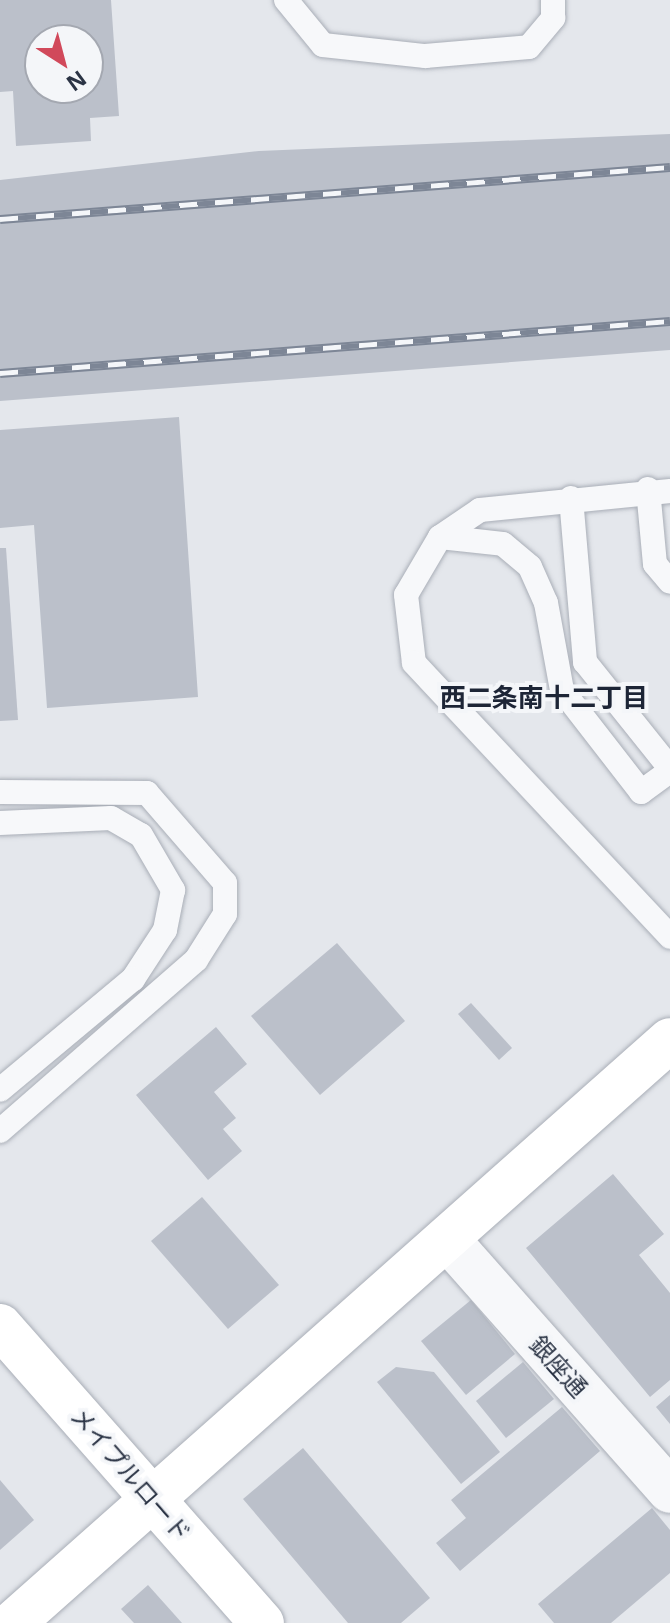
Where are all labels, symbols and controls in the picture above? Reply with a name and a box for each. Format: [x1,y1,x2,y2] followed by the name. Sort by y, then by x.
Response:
[24,24,104,104] north arrow
[61,64,93,99] text: N
[440,682,648,714] district label: 西二条南十二丁目
[524,1330,594,1402] street label: 銀座通
[65,1401,197,1547] street label: メイプルロード

